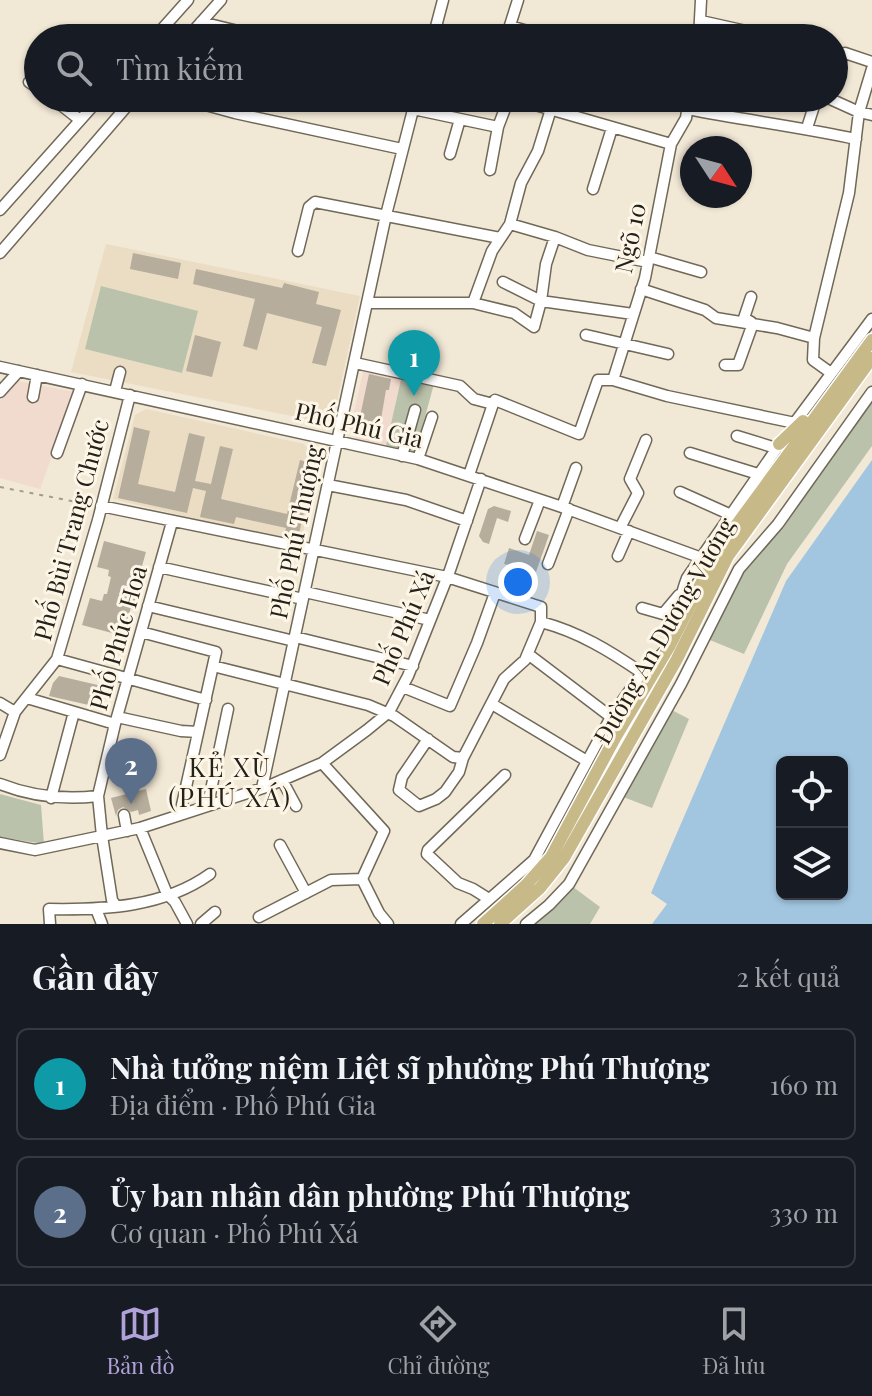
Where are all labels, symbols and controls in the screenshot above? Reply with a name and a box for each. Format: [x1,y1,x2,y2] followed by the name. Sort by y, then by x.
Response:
[24,24,848,112] search box
[52,46,96,90] icon: search
[116,48,244,88] text: Tìm kiếm
[680,136,752,208] north arrow
[606,199,652,276] street label: Ngõ 10
[388,330,440,396] pin: 1
[292,393,427,454] street label: Phố Phú Gia
[24,415,115,644] street label: Phố Bùi Trang Chước
[260,441,329,622] street label: Phố Phú Thượng
[585,511,741,749] street label: Đường An Dương Vương
[80,561,153,714] street label: Phố Phúc Hoa
[498,562,538,602] your location
[363,565,441,690] street label: Phố Phú Xá
[105,738,157,804] pin: 2
[168,749,292,814] district label: KẺ XÙ (PHÚ XÁ)
[776,756,848,900] map controls
[776,756,848,828] button: locate
[776,828,848,900] button: layers
[32,953,159,999] text: Gần đây
[736,959,840,994] text: 2 kết quả
[110,1047,710,1087] text: Nhà tưởng niệm Liệt sĩ phường Phú Thượng
[55,1067,65,1102] text: 1
[770,1067,838,1102] text: 160 m
[110,1087,376,1122] text: Địa điểm · Phố Phú Gia
[110,1175,630,1215] text: Ủy ban nhân dân phường Phú Thượng
[53,1195,67,1230] text: 2
[769,1195,838,1230] text: 330 m
[110,1215,359,1250] text: Cơ quan · Phố Phú Xá
[106,1302,175,1380] tab: Bản đồ
[387,1302,490,1380] tab: Chỉ đường
[702,1302,766,1380] tab: Đã lưu

